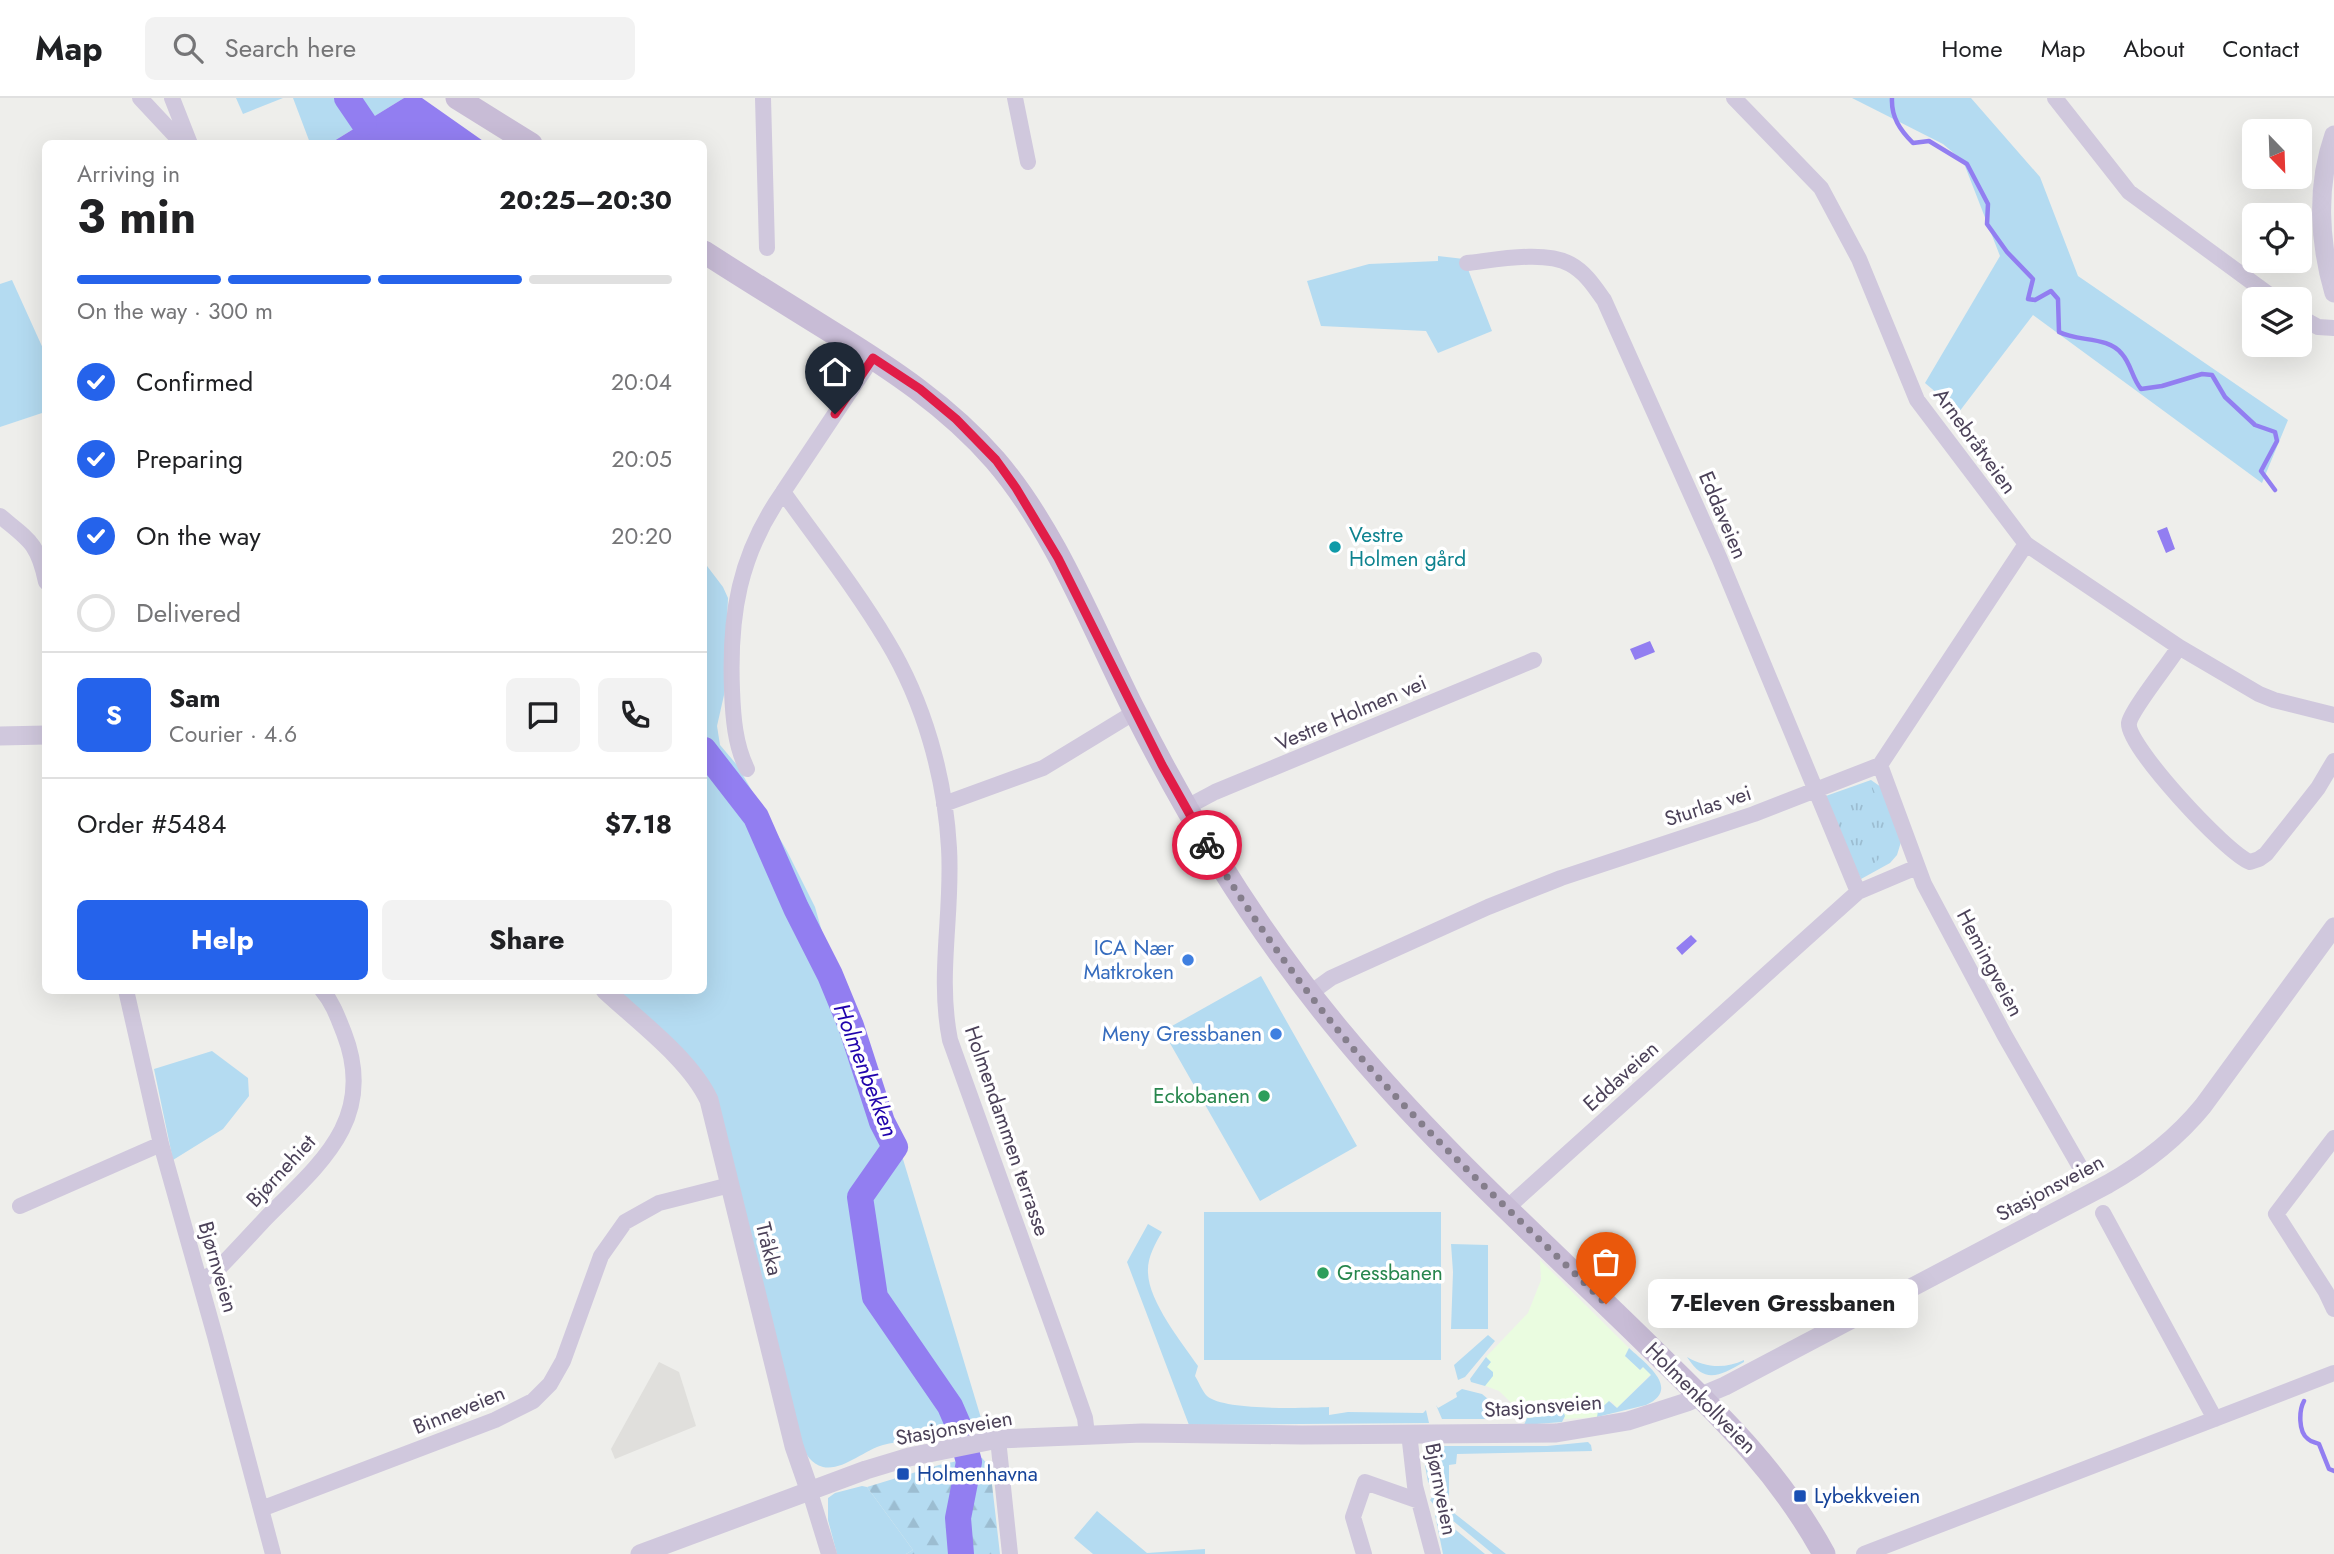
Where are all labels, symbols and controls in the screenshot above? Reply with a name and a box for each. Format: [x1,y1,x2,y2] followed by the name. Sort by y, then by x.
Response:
[145,17,635,80] search box
[35,25,103,72] text: Map
[169,29,207,67] icon: search
[225,29,356,67] text: Search here
[1941,31,2003,66] text: Home
[2041,31,2085,66] text: Map
[2123,31,2184,66] text: About
[2222,31,2299,66] text: Contact
[2242,119,2312,189] north arrow
[2242,119,2312,357] map controls
[77,157,180,191] text: Arriving in
[499,181,672,219] text: 20:25–20:30
[77,184,196,250] text: 3 min
[2242,203,2312,273] button: locate
[2242,287,2312,357] button: layers
[77,294,273,328] text: On the way · 300 m
[805,342,865,414] pin
[816,353,854,391] icon: home
[77,363,115,401] icon: check
[136,363,253,401] text: Confirmed
[611,365,672,399] text: 20:04
[1926,382,2024,500] street label: Arnebråtveien
[77,440,115,478] icon: check
[136,440,243,478] text: Preparing
[611,442,672,476] text: 20:05
[1691,467,1755,563] street label: Eddaveien
[77,517,115,555] icon: check
[136,517,261,555] text: On the way
[611,519,672,553] text: 20:20
[1349,520,1466,574] place label: Vestre Holmen gård
[1327,539,1343,555] marker: Vestre Holmen gård
[136,594,241,632] text: Delivered
[1271,668,1431,758] street label: Vestre Holmen vei
[506,678,580,752] button: chat
[598,678,672,752] button: phone
[169,679,221,717] text: Sam
[106,696,122,734] text: S
[169,717,297,751] text: Courier · 4.6
[1661,778,1755,834] street label: Sturlas vei
[77,805,226,843] text: Order #5484
[605,805,672,843] text: $7.18
[1172,810,1242,880] courier
[1188,826,1226,864] icon: bike
[77,900,368,980] button: Help
[382,900,672,980] button: Share
[1949,904,2031,1022] street label: Hemingveien
[1083,933,1175,987] place label: ICA Nær Matkroken
[1180,952,1196,968] marker: ICA Nær Matkroken
[825,998,907,1142] water label: Holmenbekken
[1102,1019,1262,1049] place label: Meny Gressbanen
[957,1022,1057,1240] street label: Holmendammen terrasse
[1268,1026,1284,1042] marker: Meny Gressbanen
[1577,1034,1665,1118] street label: Eddaveien
[1153,1081,1250,1111] place label: Eckobanen
[1256,1088,1272,1104] marker: Eckobanen
[239,1128,323,1214] street label: Bjørnehiet
[1991,1147,2109,1229] street label: Stasjonsveien
[191,1218,245,1316] street label: Bjørnveien
[748,1219,790,1279] street label: Tråkka
[1576,1232,1636,1304] pin
[1587,1243,1625,1281] icon: bag
[1337,1258,1443,1288] place label: Gressbanen
[1315,1265,1331,1281] marker: Gressbanen
[1648,1280,1918,1328] callout: 7-Eleven Gressbanen
[1670,1286,1896,1320] text: 7-Eleven Gressbanen
[1639,1336,1763,1460] street label: Holmenkollveien
[409,1378,509,1442] street label: Binneveien
[1483,1387,1603,1425] street label: Stasjonsveien
[893,1403,1015,1453] street label: Stasjonsveien
[1417,1440,1465,1538] street label: Bjørnveien
[917,1459,1038,1489] place label: Holmenhavna
[895,1466,911,1482] marker: Holmenhavna
[1814,1481,1920,1511] place label: Lybekkveien
[1792,1488,1808,1504] marker: Lybekkveien

